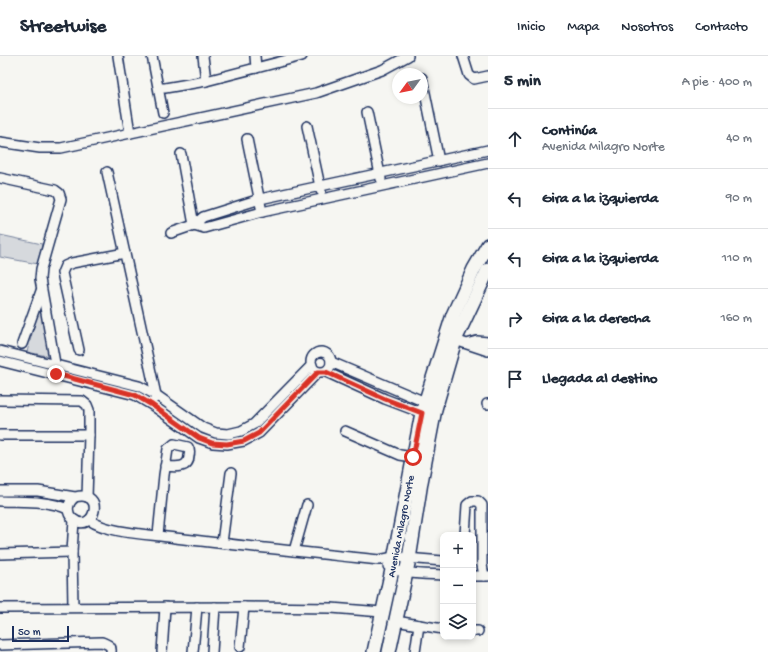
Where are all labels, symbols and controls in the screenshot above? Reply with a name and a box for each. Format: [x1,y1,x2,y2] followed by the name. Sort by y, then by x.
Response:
[20,16,106,39] text: Streetwise
[517,19,545,36] text: Inicio
[567,19,599,36] text: Mapa
[621,19,673,36] text: Nosotros
[695,19,748,36] text: Contacto
[392,68,428,104] north arrow
[504,72,541,92] text: 5 min
[682,75,752,90] text: A pie · 400 m
[542,122,597,140] text: Continúa
[504,128,526,150] icon: ahead
[726,131,752,146] text: 40 m
[542,140,665,155] text: Avenida Milagro Norte
[504,188,526,210] icon: left
[542,190,658,208] text: Gira a la izquierda
[726,191,752,206] text: 90 m
[504,248,526,270] icon: left
[542,250,658,268] text: Gira a la izquierda
[722,251,752,266] text: 110 m
[504,308,526,330] icon: right
[542,310,650,328] text: Gira a la derecha
[720,311,752,326] text: 160 m
[47,365,65,383] route end
[504,368,526,390] icon: arrive
[542,370,658,388] text: Llegada al destino
[404,448,422,466] route start
[386,474,418,578] street label: Avenida Milagro Norte
[440,532,476,640] map controls
[440,532,476,568] button: +
[440,568,476,604] button: −
[440,604,476,640] button: layers
[12,624,69,643] scale bar
[18,627,40,639] text: 50 m

